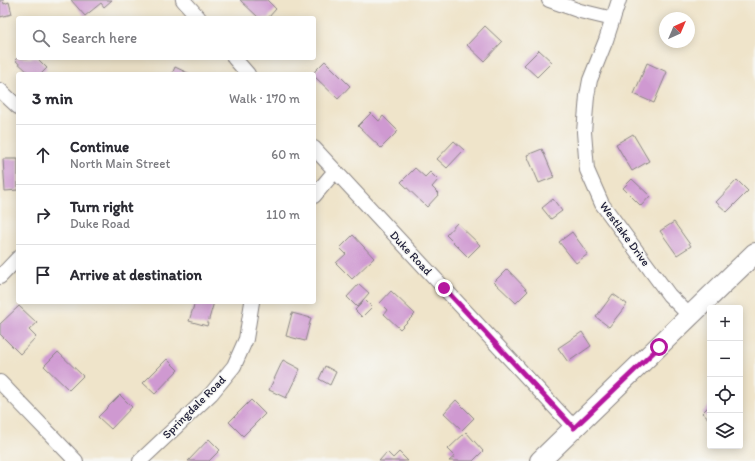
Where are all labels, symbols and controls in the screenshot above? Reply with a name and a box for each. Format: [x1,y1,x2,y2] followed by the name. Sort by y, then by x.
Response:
[659,12,695,48] north arrow
[16,16,316,60] search box
[30,27,52,49] icon: search
[62,29,137,47] text: Search here
[32,88,73,108] text: 3 min
[229,91,300,106] text: Walk · 170 m
[70,138,129,156] text: Continue
[32,144,54,166] icon: ahead
[271,147,300,162] text: 60 m
[70,156,170,171] text: North Main Street
[70,198,134,216] text: Turn right
[597,199,653,269] street label: Westlake Drive
[32,204,54,226] icon: right
[266,207,300,222] text: 110 m
[70,216,130,231] text: Duke Road
[387,228,435,278] street label: Duke Road
[32,264,54,286] icon: arrive
[70,266,202,284] text: Arrive at destination
[435,279,453,297] route end
[707,305,743,449] map controls
[707,305,743,341] button: +
[650,338,668,356] route start
[707,341,743,377] button: −
[159,372,229,442] street label: Springdale Road
[707,377,743,413] button: locate
[707,413,743,449] button: layers

